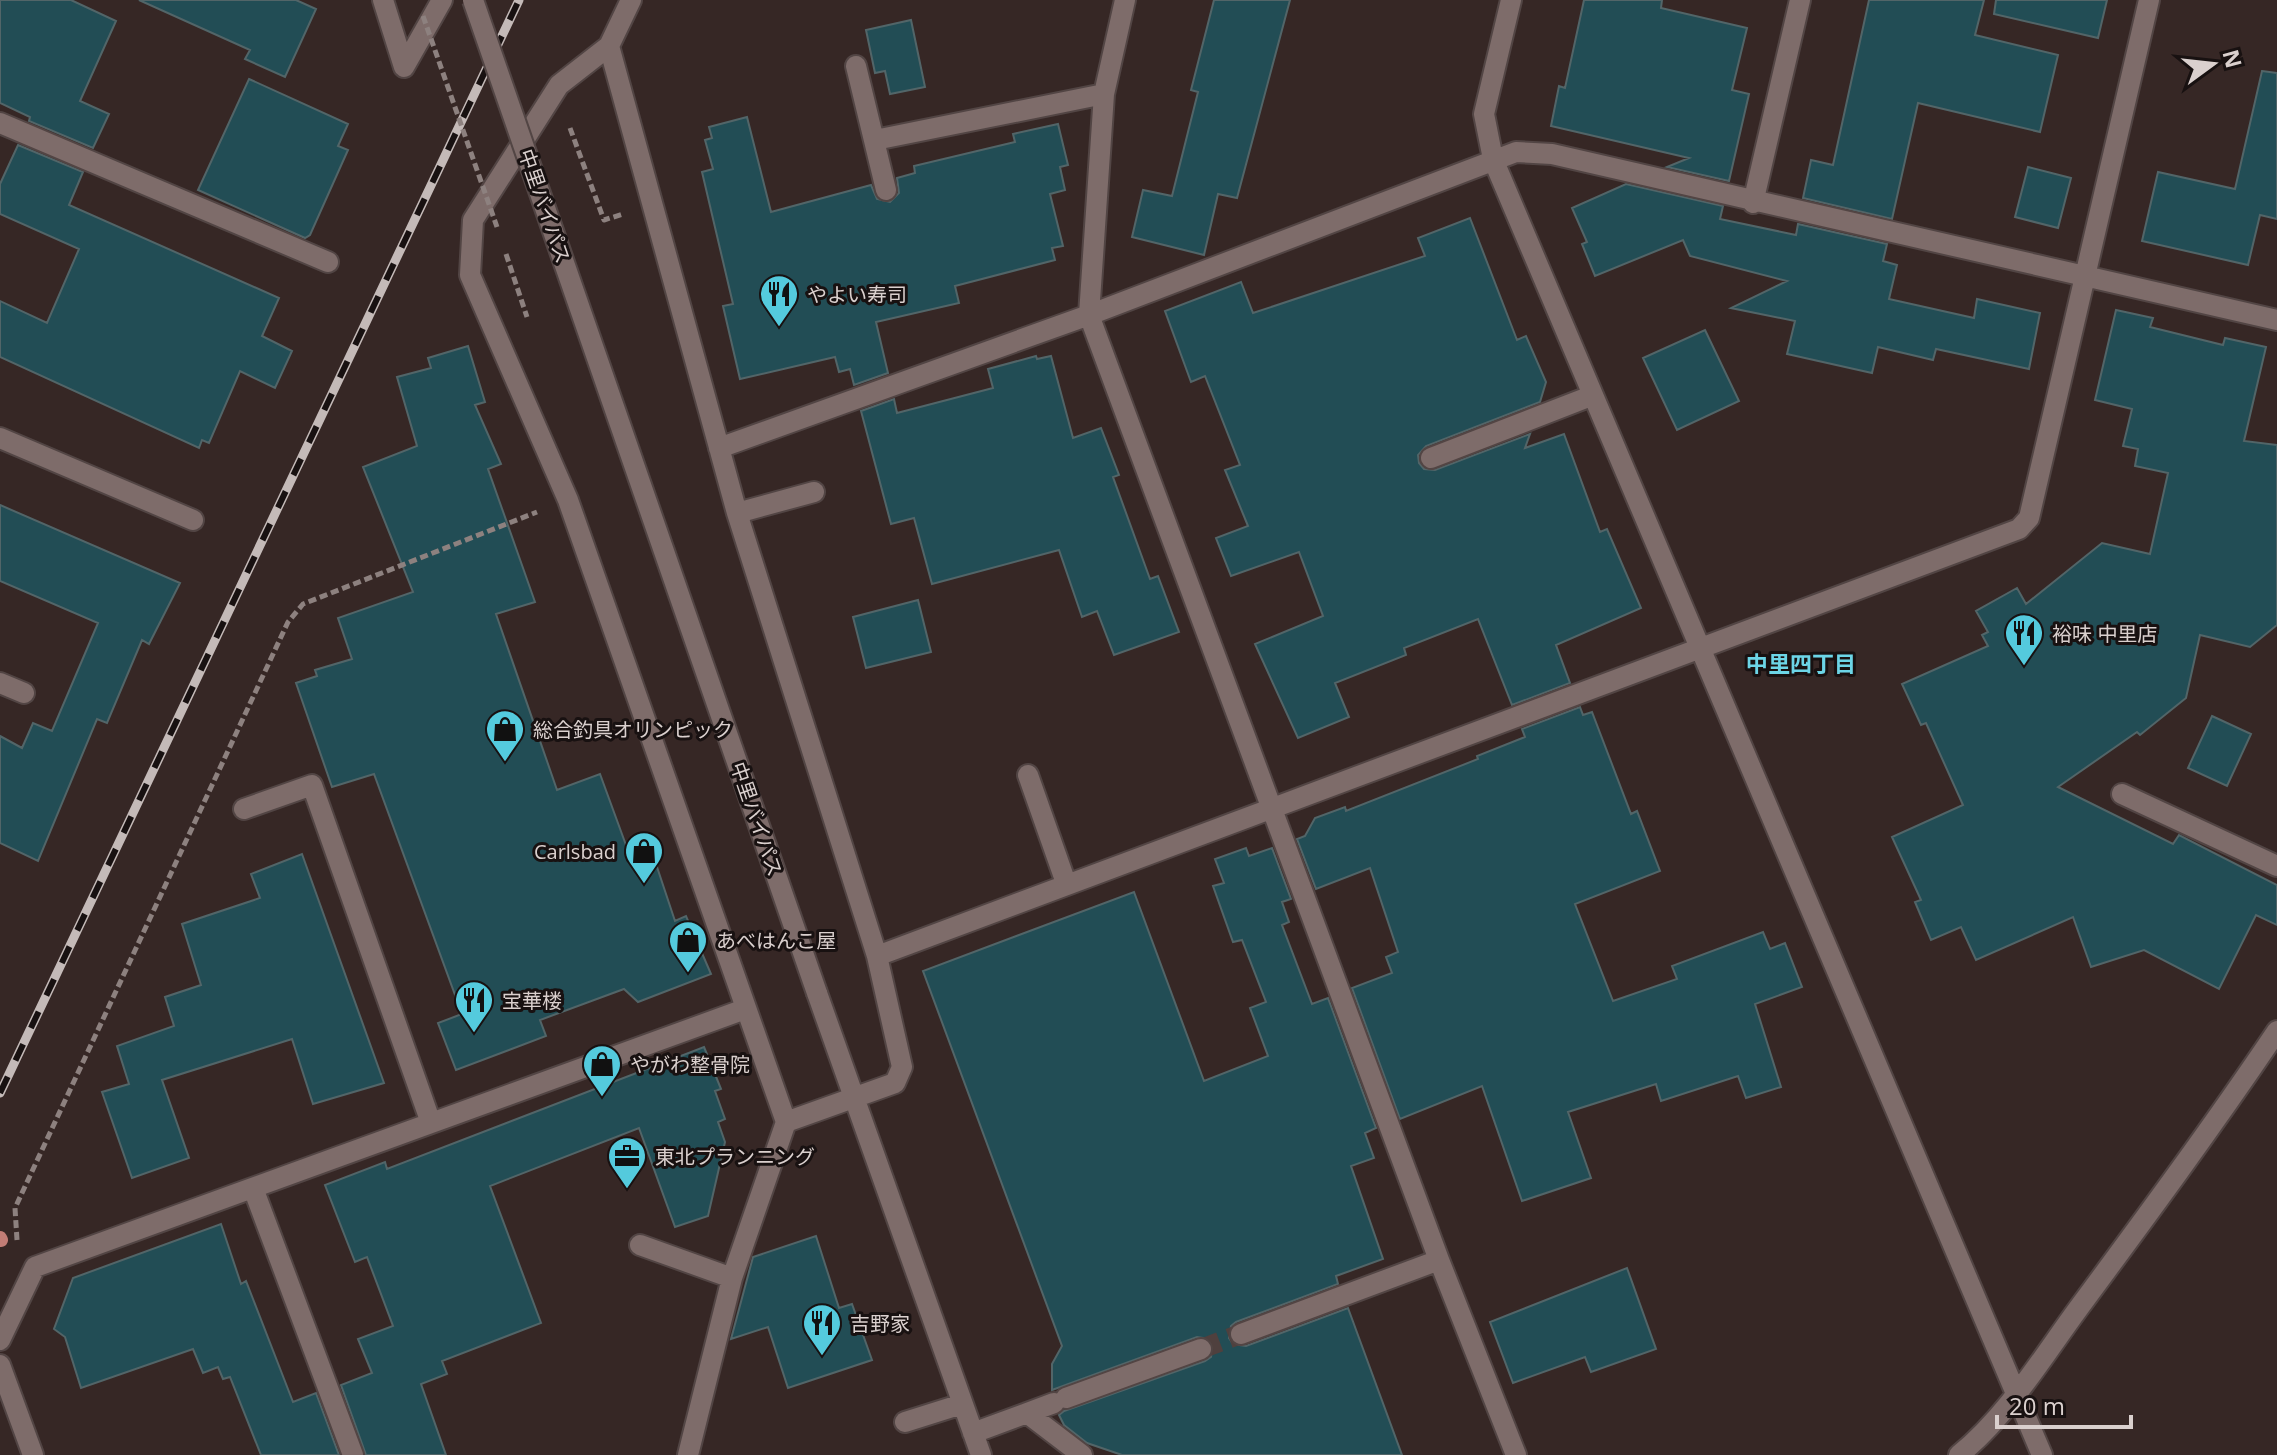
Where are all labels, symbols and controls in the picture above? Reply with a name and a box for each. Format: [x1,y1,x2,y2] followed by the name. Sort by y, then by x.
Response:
[2173,24,2253,104] north arrow
[2216,46,2250,71] text: N
[513,145,577,267] street label: 中里バイパス
[758,273,800,328] restaurant icon: やよい寿司
[807,281,907,308] place label: やよい寿司
[2003,612,2045,667] restaurant icon: 裕味 中里店
[2052,620,2157,647] place label: 裕味 中里店
[1746,648,1856,678] district label: 中里四丁目
[484,708,526,763] shop icon: 総合釣具オリンピック
[533,716,733,743] place label: 総合釣具オリンピック
[725,758,789,880] street label: 中里バイパス
[623,830,665,885] shop icon: Carlsbad
[534,838,616,865] place label: Carlsbad
[667,919,709,974] shop icon: あべはんこ屋
[716,927,836,954] place label: あべはんこ屋
[453,979,495,1034] restaurant icon: 宝華楼
[502,987,562,1014] place label: 宝華楼
[581,1043,623,1098] shop icon: やがわ整骨院
[630,1051,750,1078] place label: やがわ整骨院
[606,1135,648,1190] office icon: 東北プランニング
[655,1143,815,1170] place label: 東北プランニング
[801,1302,843,1357] restaurant icon: 吉野家
[850,1310,910,1337] place label: 吉野家
[1997,1379,2131,1429] scale bar
[2009,1389,2065,1422] text: 20 m

